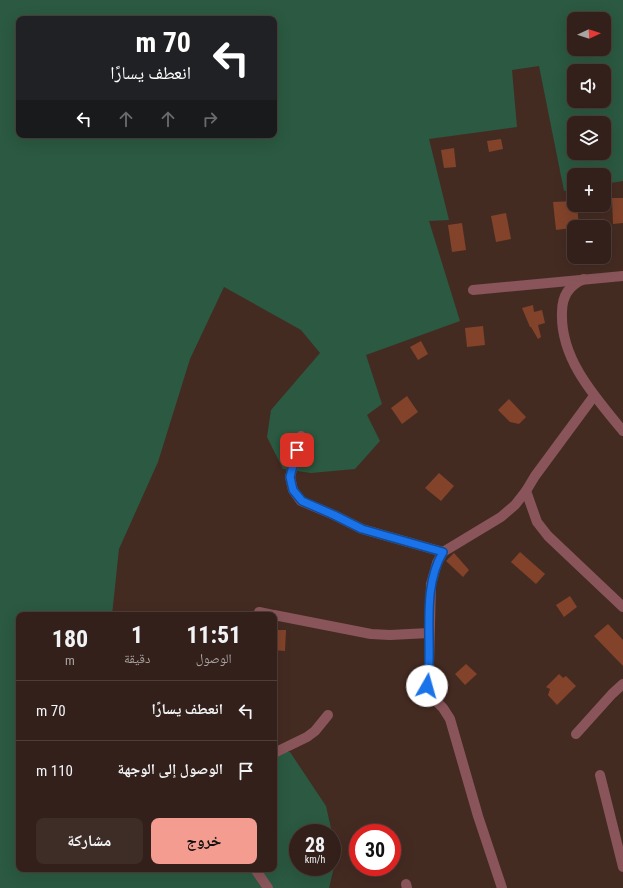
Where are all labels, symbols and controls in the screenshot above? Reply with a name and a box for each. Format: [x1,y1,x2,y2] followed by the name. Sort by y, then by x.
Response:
[567,12,611,56] north arrow
[567,12,611,264] map controls
[135,26,191,59] text: 70 m
[205,32,257,84] icon: left
[110,62,191,83] text: انعطف يسارًا
[567,64,611,108] button: sound
[73,108,95,130] icon: left
[115,108,137,130] icon: ahead
[157,108,179,130] icon: ahead
[199,108,221,130] icon: right
[567,116,611,160] button: layers
[567,168,611,212] button: +
[567,220,611,264] button: −
[280,433,314,467] pin
[286,439,308,461] icon: arrive
[131,621,143,649] text: 1
[186,621,241,649] text: 11:51
[52,625,88,653] text: 180
[124,651,150,666] text: دقيقة
[196,651,232,666] text: الوصول
[65,653,75,668] text: m
[406,665,448,707] position arrow
[152,700,223,718] text: انعطف يسارًا
[235,700,257,722] icon: left
[36,702,66,720] text: 70 m
[117,760,223,778] text: الوصول إلى الوجهة
[235,760,257,782] icon: arrive
[36,762,73,780] text: 110 m
[36,818,143,864] button: مشاركة
[151,818,257,864] button: خروج
[349,824,401,876] speed limit sign: 30
[305,833,325,857] text: 28
[305,854,325,865] text: km/h

